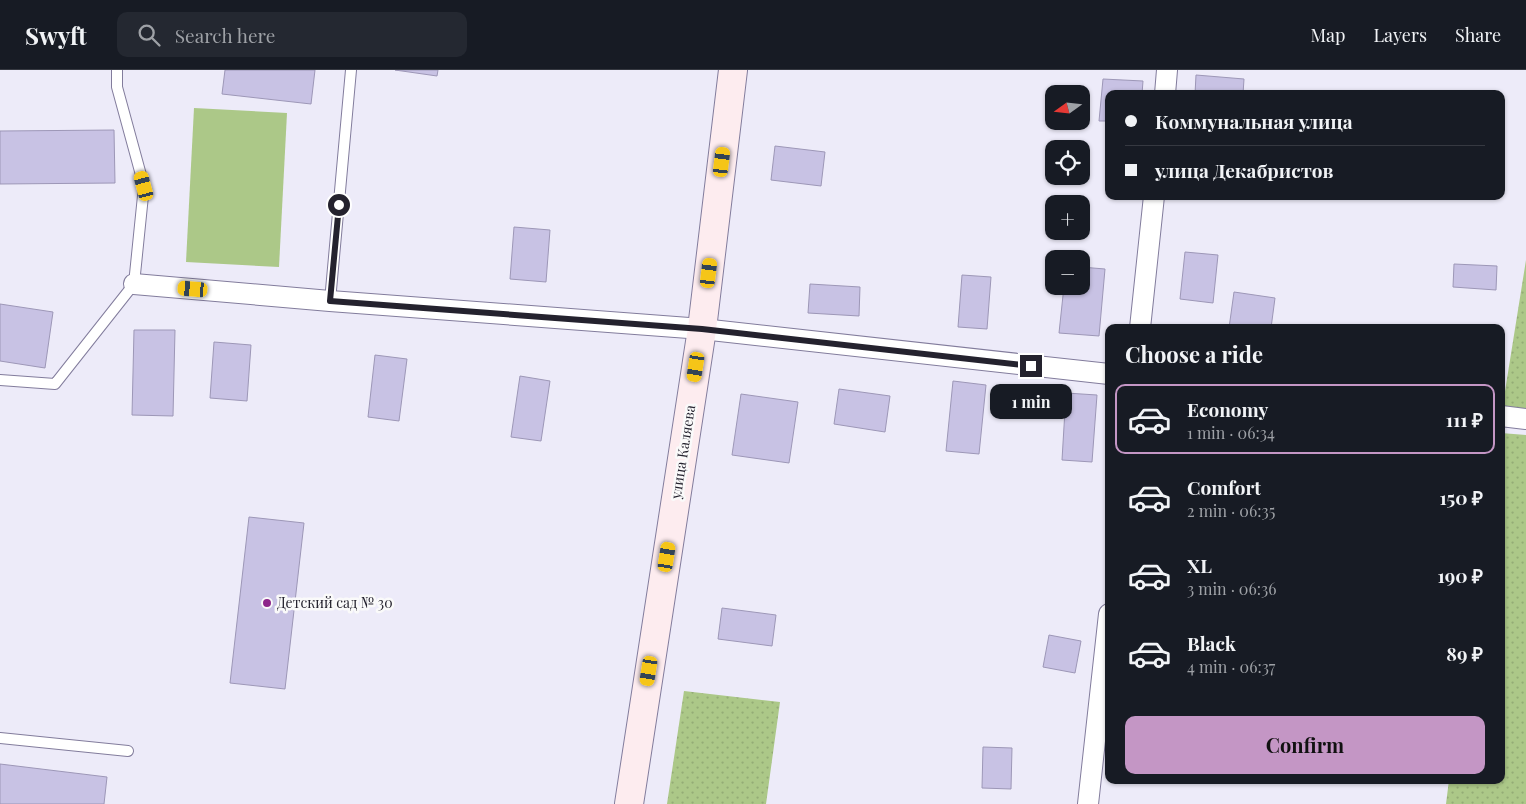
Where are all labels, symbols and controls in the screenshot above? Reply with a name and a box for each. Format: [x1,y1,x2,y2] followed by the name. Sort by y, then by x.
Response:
[117,12,467,57] search box
[25,19,87,51] text: Swyft
[135,21,163,49] icon: search
[175,22,275,48] text: Search here
[1310,23,1345,47] text: Map
[1373,23,1427,47] text: Layers
[1455,23,1501,47] text: Share
[1045,85,1090,130] north arrow
[1045,85,1090,295] map controls
[1155,108,1353,134] text: Коммунальная улица
[1045,140,1090,185] button: locate
[712,146,731,178] car
[1155,157,1333,183] text: улица Декабристов
[132,170,155,202] car
[328,194,350,216] route start
[1045,195,1090,240] button: +
[1045,250,1090,295] button: −
[699,257,718,289] car
[177,280,208,298] car
[1125,339,1263,369] text: Choose a ride
[686,351,705,383] car
[1020,355,1042,377] route end
[990,384,1072,418] callout: 1 min
[1011,391,1051,412] text: 1 min
[1187,396,1268,422] text: Economy
[1127,397,1172,442] icon: car
[666,404,699,501] street label: улица Каляева
[1446,406,1483,432] text: 111 ₽
[1187,422,1275,443] text: 1 min · 06:34
[1187,474,1261,500] text: Comfort
[1127,475,1172,520] icon: car
[1439,484,1483,510] text: 150 ₽
[1187,500,1275,521] text: 2 min · 06:35
[657,541,676,573] car
[1187,552,1212,578] text: XL
[1127,553,1172,598] icon: car
[1437,562,1483,588] text: 190 ₽
[1187,578,1276,599] text: 3 min · 06:36
[277,593,393,612] place label: Детский сад № 30
[261,597,273,609] marker: Детский сад № 30
[1187,630,1236,656] text: Black
[1127,631,1172,676] icon: car
[1446,640,1483,666] text: 89 ₽
[639,655,658,687] car
[1187,656,1275,677] text: 4 min · 06:37
[1125,716,1485,774] button: Confirm

